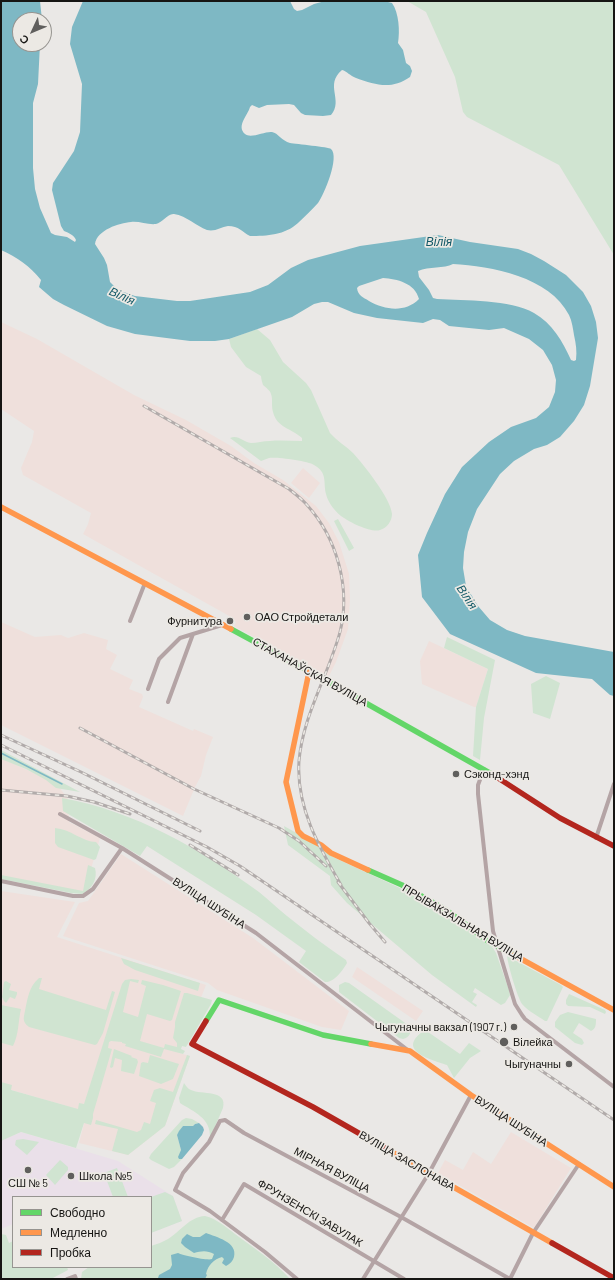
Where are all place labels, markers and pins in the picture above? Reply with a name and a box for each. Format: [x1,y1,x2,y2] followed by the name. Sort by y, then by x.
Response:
[255,610,348,624] place label: ОАО Стройдетали
[242,612,252,622] marker: ОАО Стройдетали
[167,614,222,628] place label: Фурнитура
[225,616,235,626] marker: Фурнитура
[464,767,529,781] place label: Сэконд-хэнд
[451,769,461,779] marker: Сэконд-хэнд
[375,1020,506,1034] place label: Чыгуначны вакзал (1907 г.)
[509,1022,519,1032] marker: Чыгуначны вакзал (1907 г.)
[513,1035,553,1049] place label: Вілейка
[498,1036,510,1048] marker: Вілейка
[505,1057,561,1071] place label: Чыгуначны
[564,1059,574,1069] marker: Чыгуначны
[23,1165,33,1175] marker: СШ № 5
[79,1169,132,1183] place label: Школа №5
[66,1171,76,1181] marker: Школа №5
[8,1176,48,1190] place label: СШ № 5

